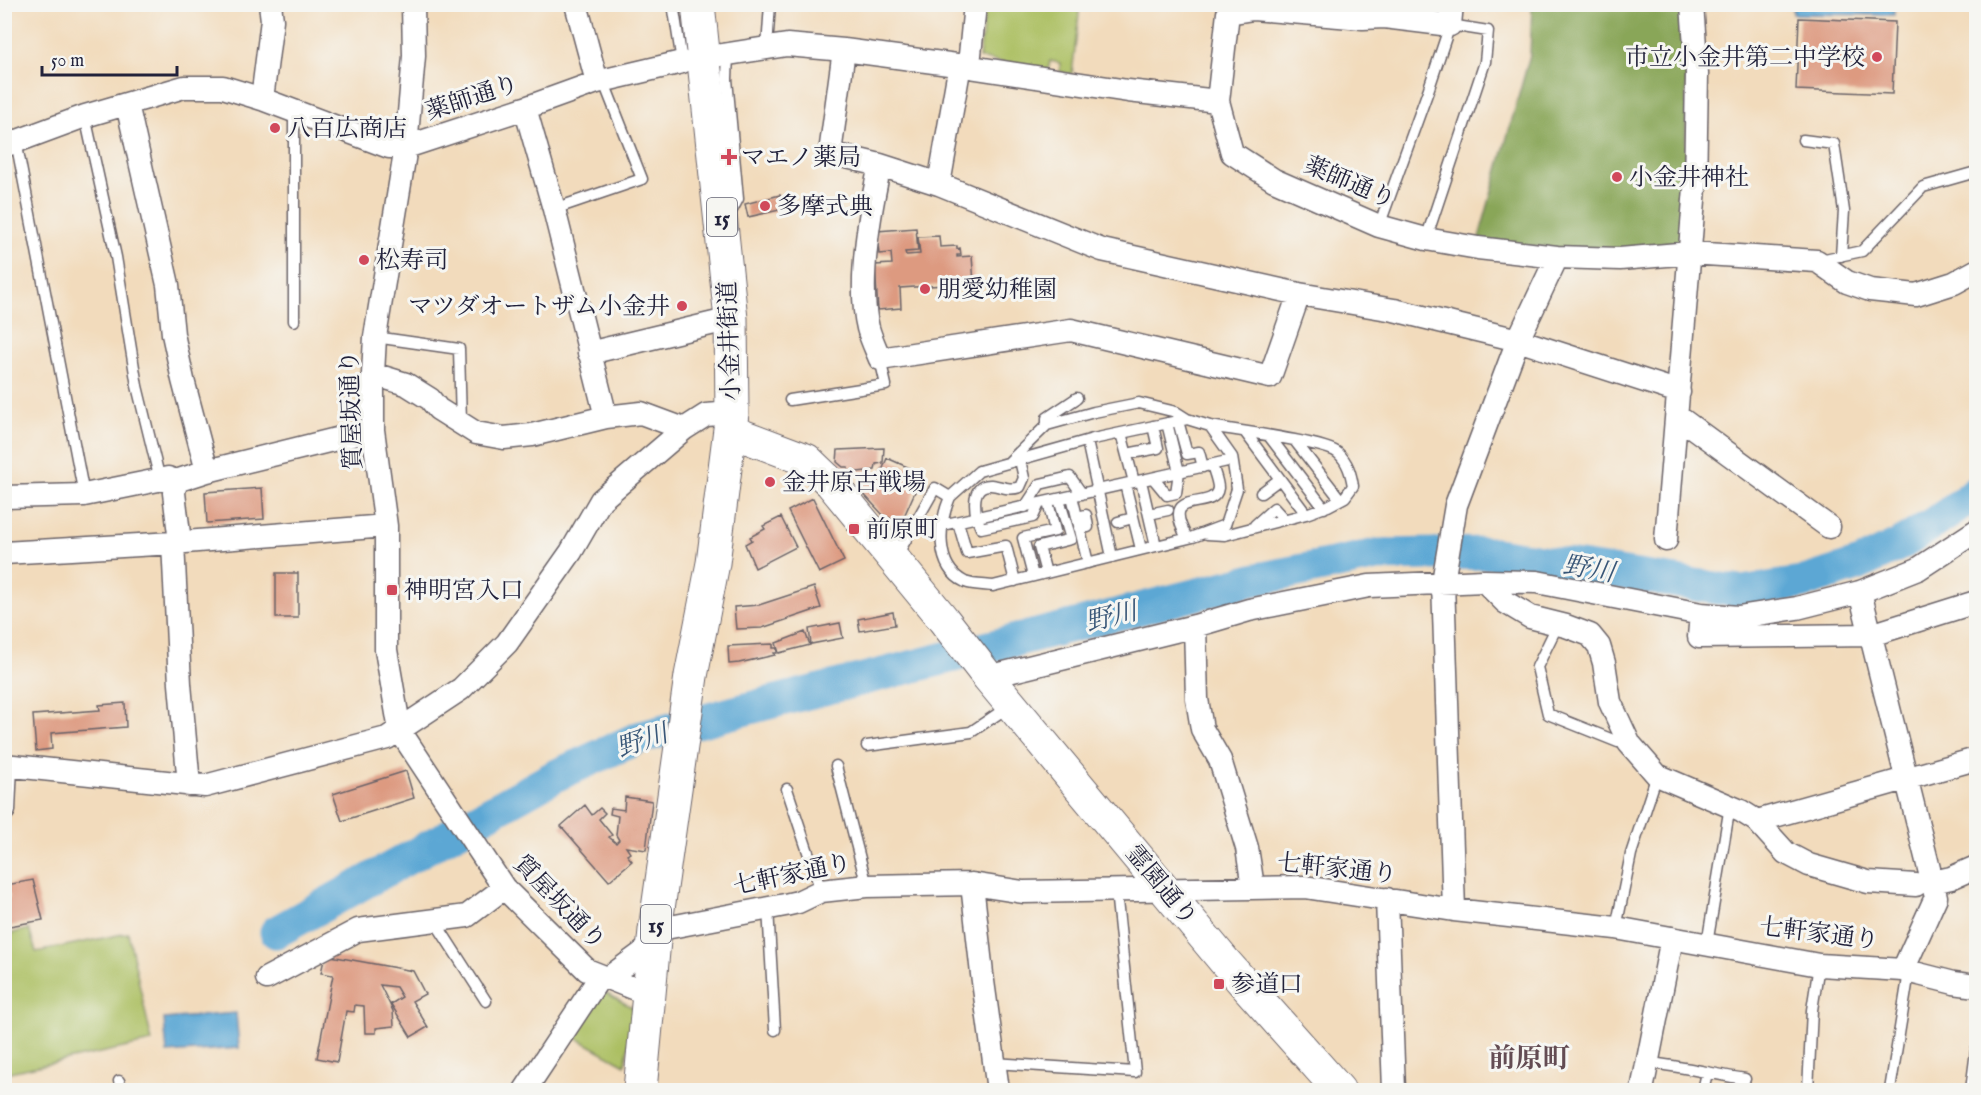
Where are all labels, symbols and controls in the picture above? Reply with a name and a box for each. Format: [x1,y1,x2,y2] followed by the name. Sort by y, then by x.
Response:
[42,39,177,77] scale bar
[1625,43,1865,74] place label: 市立小金井第二中学校
[51,50,84,73] text: 50 m
[1870,50,1884,64] marker: 市立小金井第二中学校
[422,69,523,128] street label: 薬師通り
[287,114,407,145] place label: 八百広商店
[268,121,282,135] marker: 八百広商店
[741,143,861,174] place label: マエノ薬局
[722,150,736,164] marker: マエノ薬局
[1299,150,1400,216] street label: 薬師通り
[1629,163,1749,194] place label: 小金井神社
[1610,170,1624,184] marker: 小金井神社
[777,192,873,223] place label: 多摩式典
[707,198,737,236] road number: 15
[758,199,772,213] marker: 多摩式典
[376,246,448,277] place label: 松寿司
[357,253,371,267] marker: 松寿司
[937,275,1057,306] place label: 朋愛幼稚園
[713,280,748,401] street label: 小金井街道
[918,282,932,296] marker: 朋愛幼稚園
[408,292,670,323] place label: マツダオートザム小金井
[675,299,689,313] marker: マツダオートザム小金井
[335,349,370,470] street label: 質屋坂通り
[782,468,926,499] place label: 金井原古戦場
[763,475,777,489] marker: 金井原古戦場
[866,515,938,546] place label: 前原町
[847,522,861,536] marker: 前原町
[1560,549,1620,590] water label: 野川
[404,576,524,607] place label: 神明宮入口
[385,583,399,597] marker: 神明宮入口
[1082,594,1143,640] water label: 野川
[613,716,675,765] water label: 野川
[1118,839,1204,933] street label: 霊園通り
[730,848,854,903] street label: 七軒家通り
[1276,848,1398,891] street label: 七軒家通り
[506,849,612,957] street label: 質屋坂通り
[641,905,671,943] road number: 15
[1757,912,1880,957] street label: 七軒家通り
[1231,970,1303,1001] place label: 参道口
[1212,977,1226,991] marker: 参道口
[1489,1043,1570,1077] district label: 前原町

